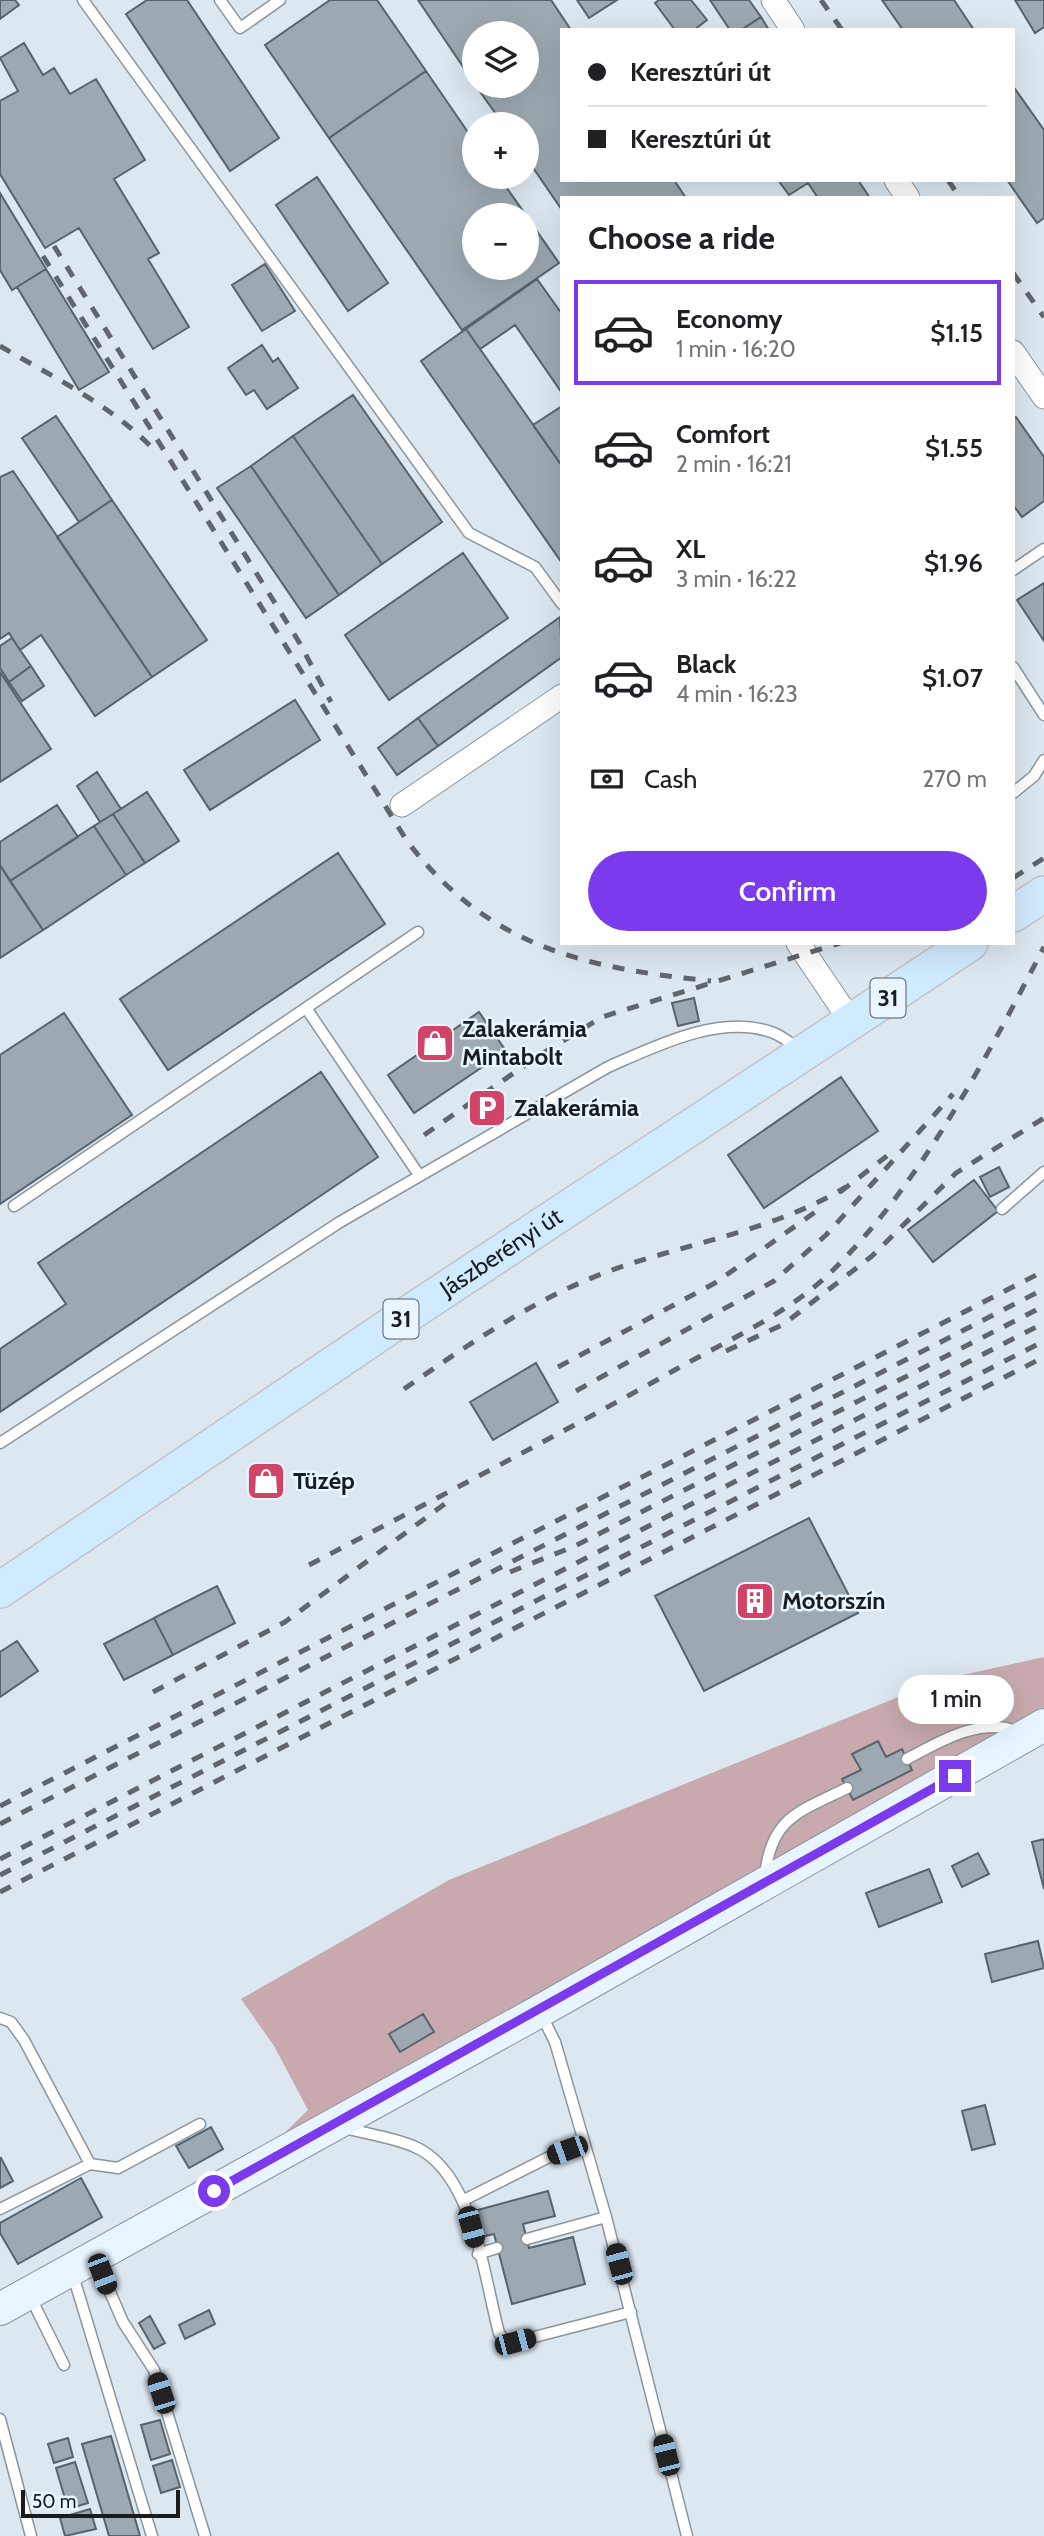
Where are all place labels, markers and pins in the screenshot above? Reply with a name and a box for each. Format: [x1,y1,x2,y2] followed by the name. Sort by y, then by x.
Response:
[462,1014,587,1071] place label: Zalakerámia Mintabolt
[414,1022,456,1064] shop icon: Zalakerámia Mintabolt
[466,1087,508,1129] parking icon: Zalakerámia
[514,1093,639,1122] place label: Zalakerámia
[245,1460,287,1502] shop icon: Tüzép
[293,1466,355,1495] place label: Tüzép
[734,1580,776,1622] building icon: Motorszín
[782,1586,886,1615] place label: Motorszín

